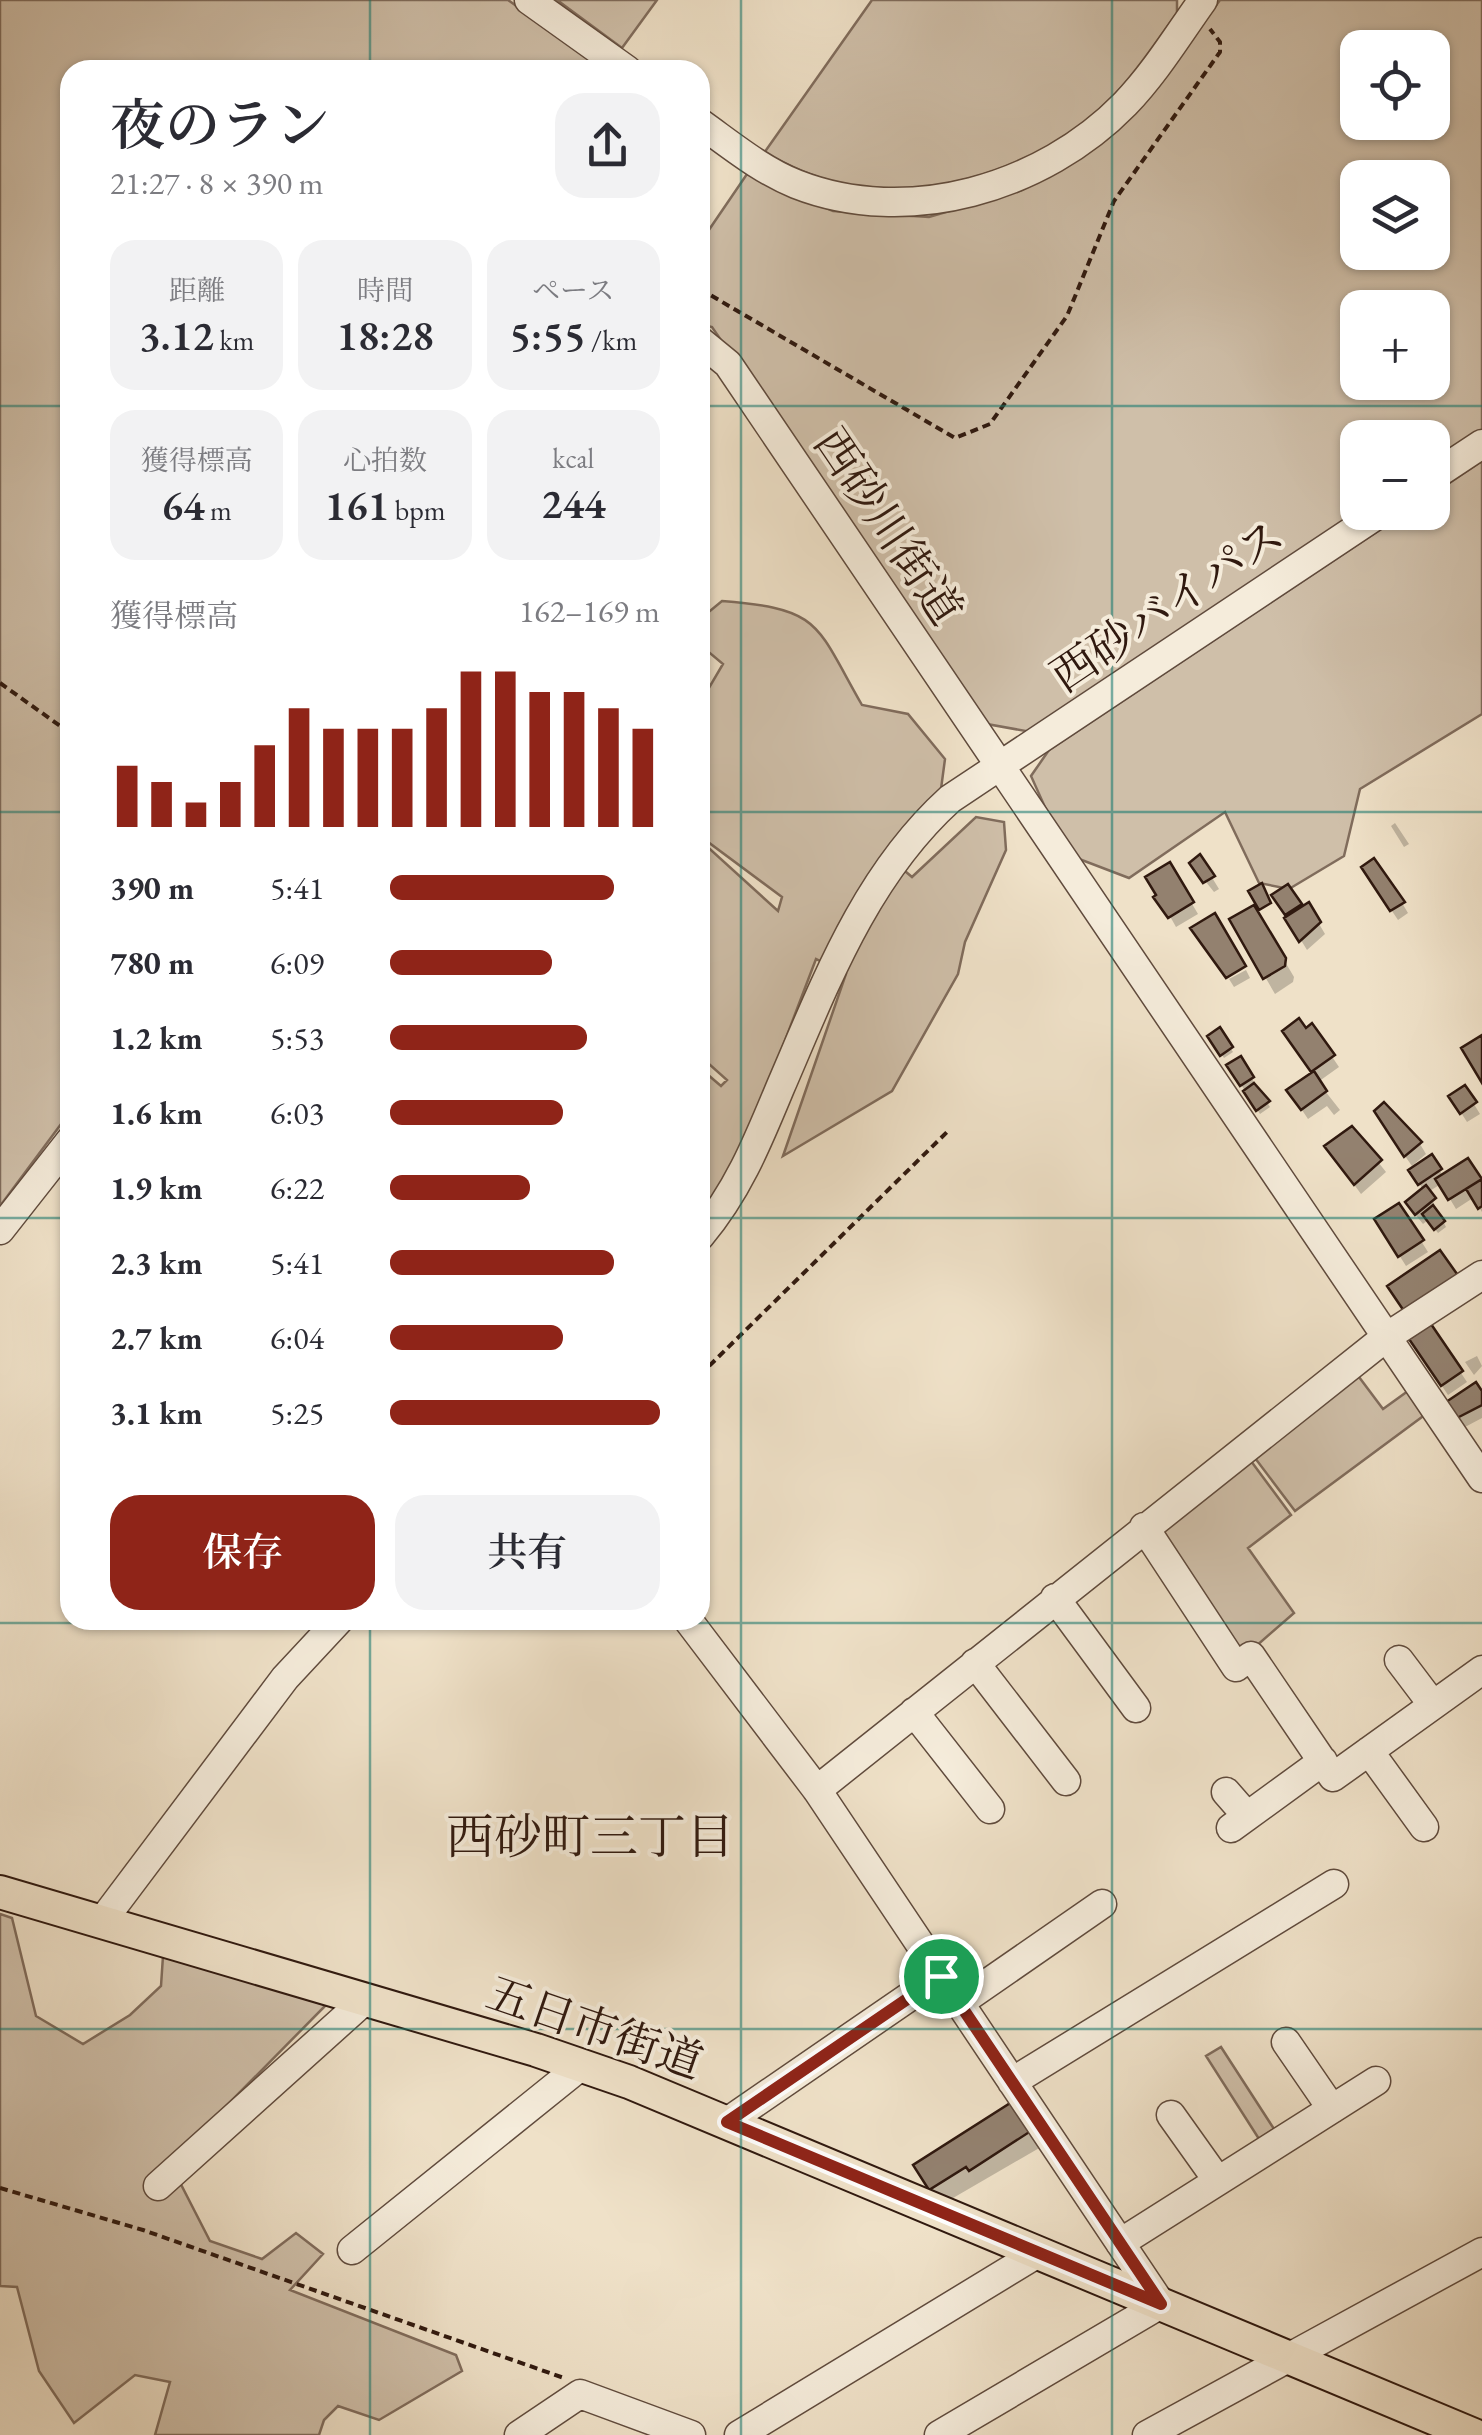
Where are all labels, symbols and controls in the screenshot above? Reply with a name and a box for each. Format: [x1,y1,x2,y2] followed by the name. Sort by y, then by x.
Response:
[1340,30,1450,530] map controls
[1340,30,1450,140] button: locate
[110,89,330,160] text: 夜のラン
[555,93,660,198] button: share
[1340,160,1450,270] button: layers
[110,162,323,204] text: 21:27 · 8 × 390 m
[169,272,225,308] text: 距離
[357,272,413,308] text: 時間
[532,272,615,308] text: ペース
[1340,290,1450,400] button: +
[139,308,214,363] text: 3.12
[336,308,434,363] text: 18:28
[509,308,585,363] text: 5:55
[214,322,254,358] text: km
[585,322,637,358] text: /km
[802,417,976,635] street label: 西砂川街道
[1340,420,1450,530] button: −
[552,440,594,476] text: kcal
[141,442,253,478] text: 獲得標高
[343,442,427,478] text: 心拍数
[541,476,606,531] text: 244
[161,478,205,533] text: 64
[325,478,389,533] text: 161
[205,492,232,528] text: m
[389,492,445,528] text: bpm
[1039,506,1295,704] street label: 西砂バイパス
[519,590,660,632] text: 162–169 m
[110,595,238,637] text: 獲得標高
[110,867,194,909] text: 390 m
[270,867,324,909] text: 5:41
[110,942,194,984] text: 780 m
[270,942,324,984] text: 6:09
[110,1017,203,1059] text: 1.2 km
[270,1017,324,1059] text: 5:53
[110,1092,203,1134] text: 1.6 km
[270,1092,324,1134] text: 6:03
[110,1167,203,1209] text: 1.9 km
[270,1167,324,1209] text: 6:22
[110,1242,203,1284] text: 2.3 km
[270,1242,324,1284] text: 5:41
[110,1317,203,1359] text: 2.7 km
[270,1317,324,1359] text: 6:04
[110,1392,203,1434] text: 3.1 km
[270,1392,324,1434] text: 5:25
[110,1495,375,1610] button: 保存
[395,1495,660,1610] button: 共有
[446,1805,734,1867] district label: 西砂町三丁目
[899,1934,984,2019] pin
[914,1949,969,2004] icon: arrive
[479,1963,711,2091] street label: 五日市街道

